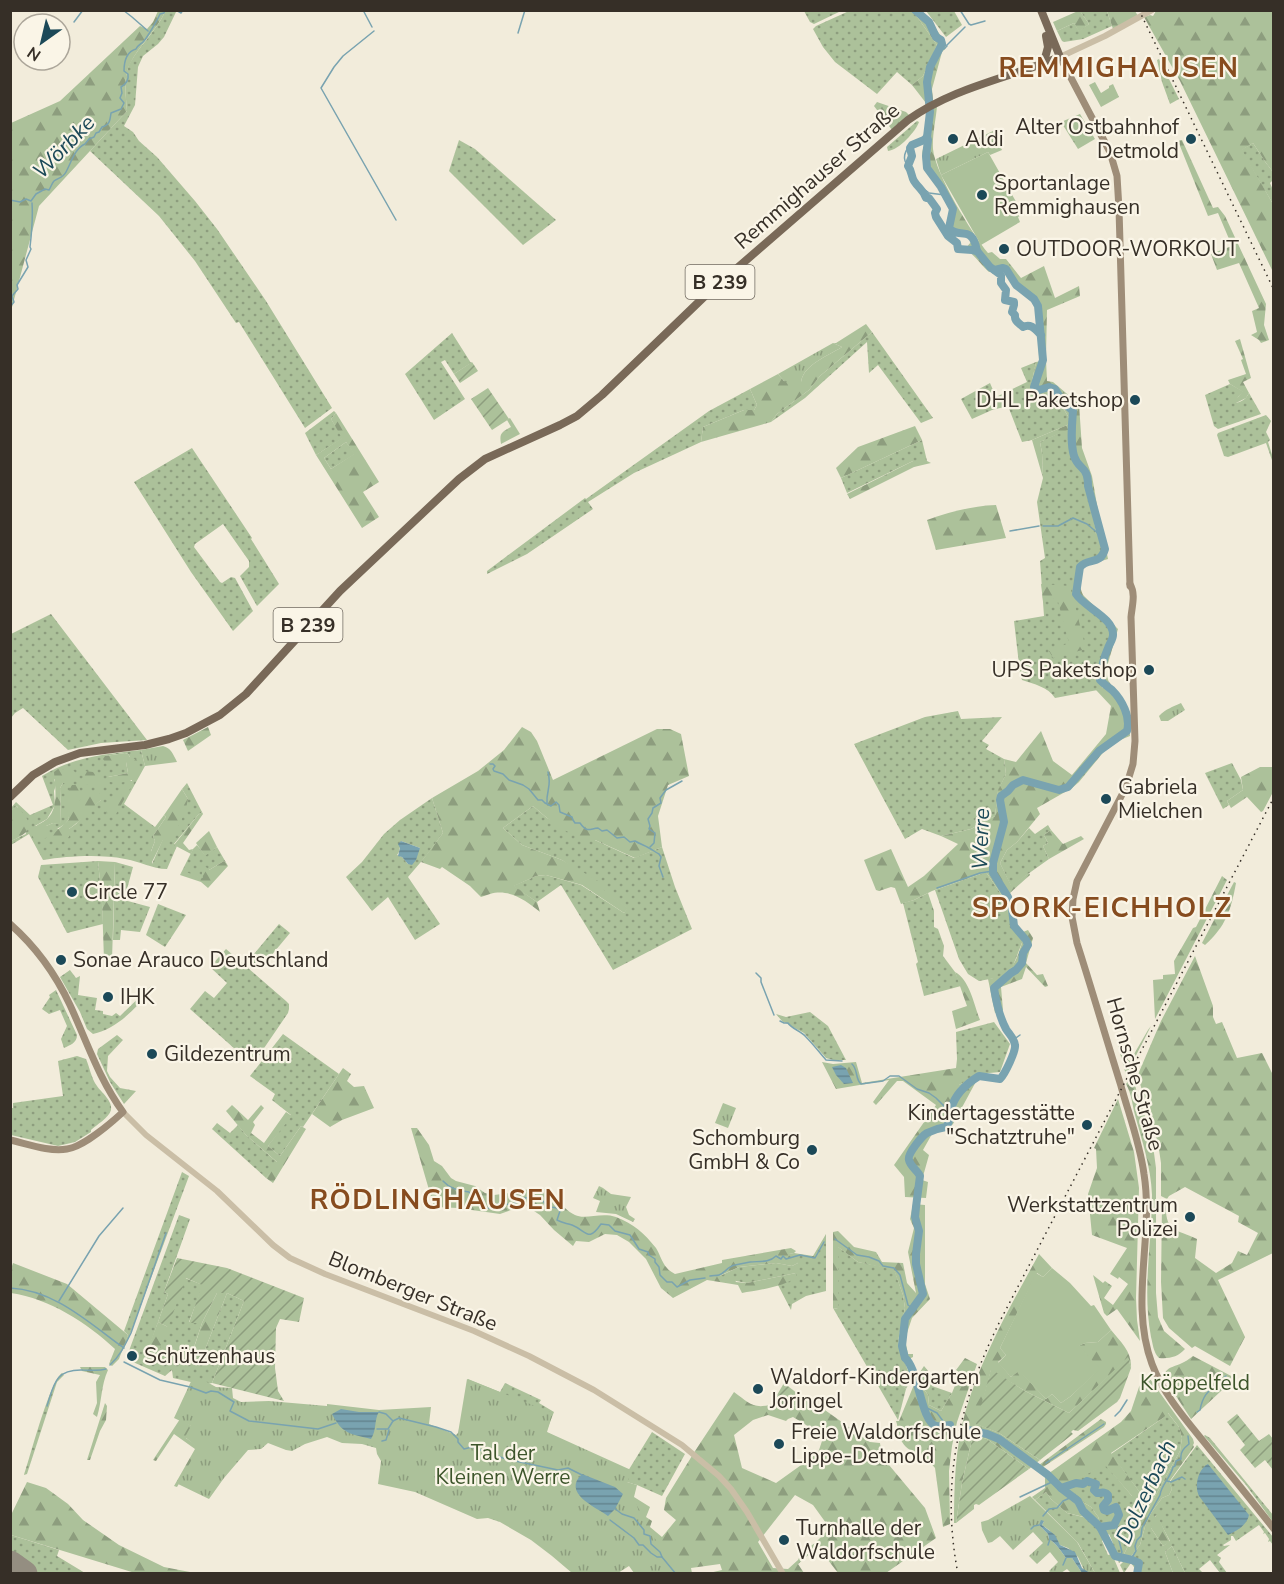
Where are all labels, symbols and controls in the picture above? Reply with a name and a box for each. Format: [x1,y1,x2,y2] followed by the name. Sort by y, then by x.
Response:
[12,12,72,72] north arrow
[23,41,45,66] text: N
[998,50,1240,87] district label: REMMIGHAUSEN
[729,97,905,255] street label: Remmighauser Straße
[26,108,102,186] water label: Wörbke
[1015,113,1180,165] place label: Alter Ostbahnhof Detmold
[965,125,1004,153] place label: Aldi
[946,132,960,146] marker: Aldi
[1184,132,1198,146] marker: Alter Ostbahnhof Detmold
[994,169,1140,221] place label: Sportanlage Remmighausen
[975,188,989,202] marker: Sportanlage Remmighausen
[1016,235,1239,263] place label: OUTDOOR-WORKOUT
[997,242,1011,256] marker: OUTDOOR-WORKOUT
[686,265,754,299] road number: B 239
[976,386,1123,414] place label: DHL Paketshop
[1128,393,1142,407] marker: DHL Paketshop
[274,608,342,642] road number: B 239
[991,656,1137,684] place label: UPS Paketshop
[1142,663,1156,677] marker: UPS Paketshop
[1118,773,1203,825] place label: Gabriela Mielchen
[1099,792,1113,806] marker: Gabriela Mielchen
[965,807,997,870] water label: Werre
[84,878,168,906] place label: Circle 77
[65,885,79,899] marker: Circle 77
[972,890,1232,927] district label: SPORK-EICHHOLZ
[73,946,329,974] place label: Sonae Arauco Deutschland
[54,953,68,967] marker: Sonae Arauco Deutschland
[120,983,155,1011] place label: IHK
[101,990,115,1004] marker: IHK
[1100,994,1170,1154] street label: Hornsche Straße
[164,1040,291,1068] place label: Gildezentrum
[145,1047,159,1061] marker: Gildezentrum
[908,1099,1075,1151] place label: Kindertagesstätte "Schatztruhe"
[1080,1118,1094,1132] marker: Kindertagesstätte "Schatztruhe"
[688,1124,800,1176] place label: Schomburg GmbH & Co
[805,1143,819,1157] marker: Schomburg GmbH & Co
[310,1182,566,1219] district label: RÖDLINGHAUSEN
[1007,1191,1178,1243] place label: Werkstattzentrum Polizei
[1183,1210,1197,1224] marker: Werkstattzentrum Polizei
[324,1244,502,1338] street label: Blomberger Straße
[144,1342,275,1370] place label: Schützenhaus
[125,1349,139,1363] marker: Schützenhaus
[769,1363,979,1415] place label: Waldorf-Kindergarten Joringel
[1140,1369,1250,1397] park label: Kröppelfeld
[751,1382,765,1396] marker: Waldorf-Kindergarten Joringel
[791,1418,981,1470] place label: Freie Waldorfschule Lippe-Detmold
[1109,1435,1183,1549] water label: Dolzerbach
[772,1437,786,1451] marker: Freie Waldorfschule Lippe-Detmold
[436,1439,570,1491] park label: Tal der Kleinen Werre
[796,1514,935,1566] place label: Turnhalle der Waldorfschule
[777,1533,791,1547] marker: Turnhalle der Waldorfschule

